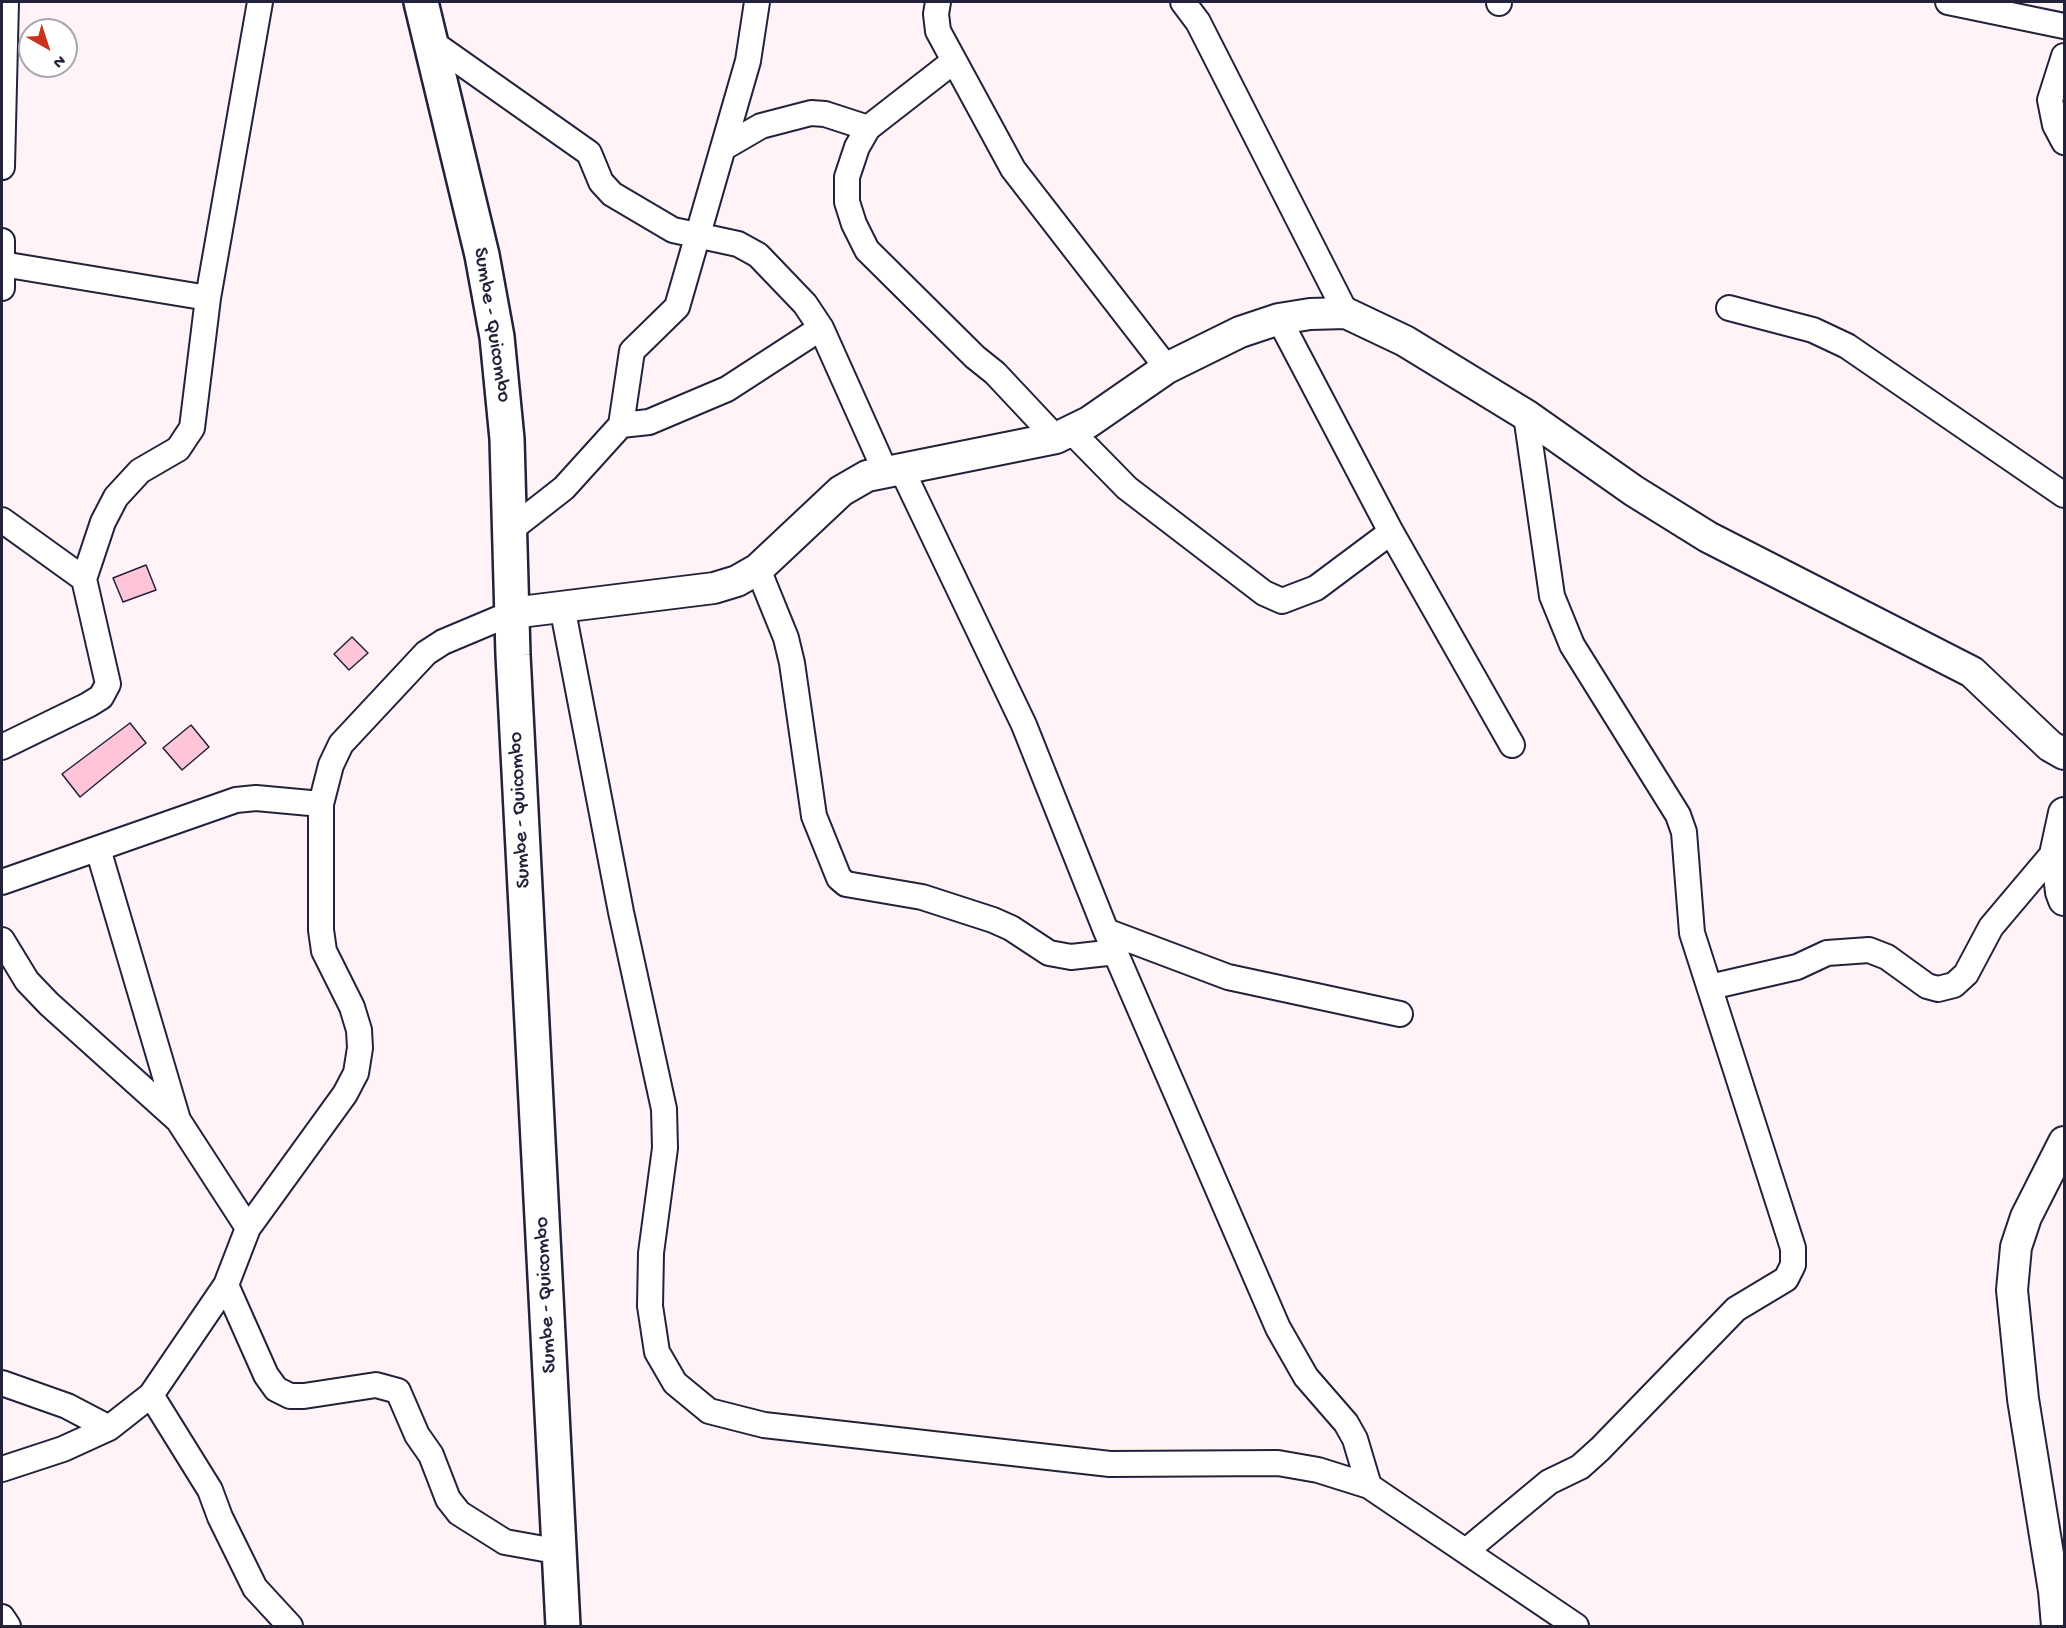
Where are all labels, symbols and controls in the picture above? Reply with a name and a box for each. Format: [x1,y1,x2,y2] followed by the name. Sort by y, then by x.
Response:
[18,18,78,78] north arrow
[48,50,68,71] text: N
[466,246,516,404] street label: Sumbe - Quicombo
[504,731,538,889] street label: Sumbe - Quicombo
[530,1216,564,1374] street label: Sumbe - Quicombo

